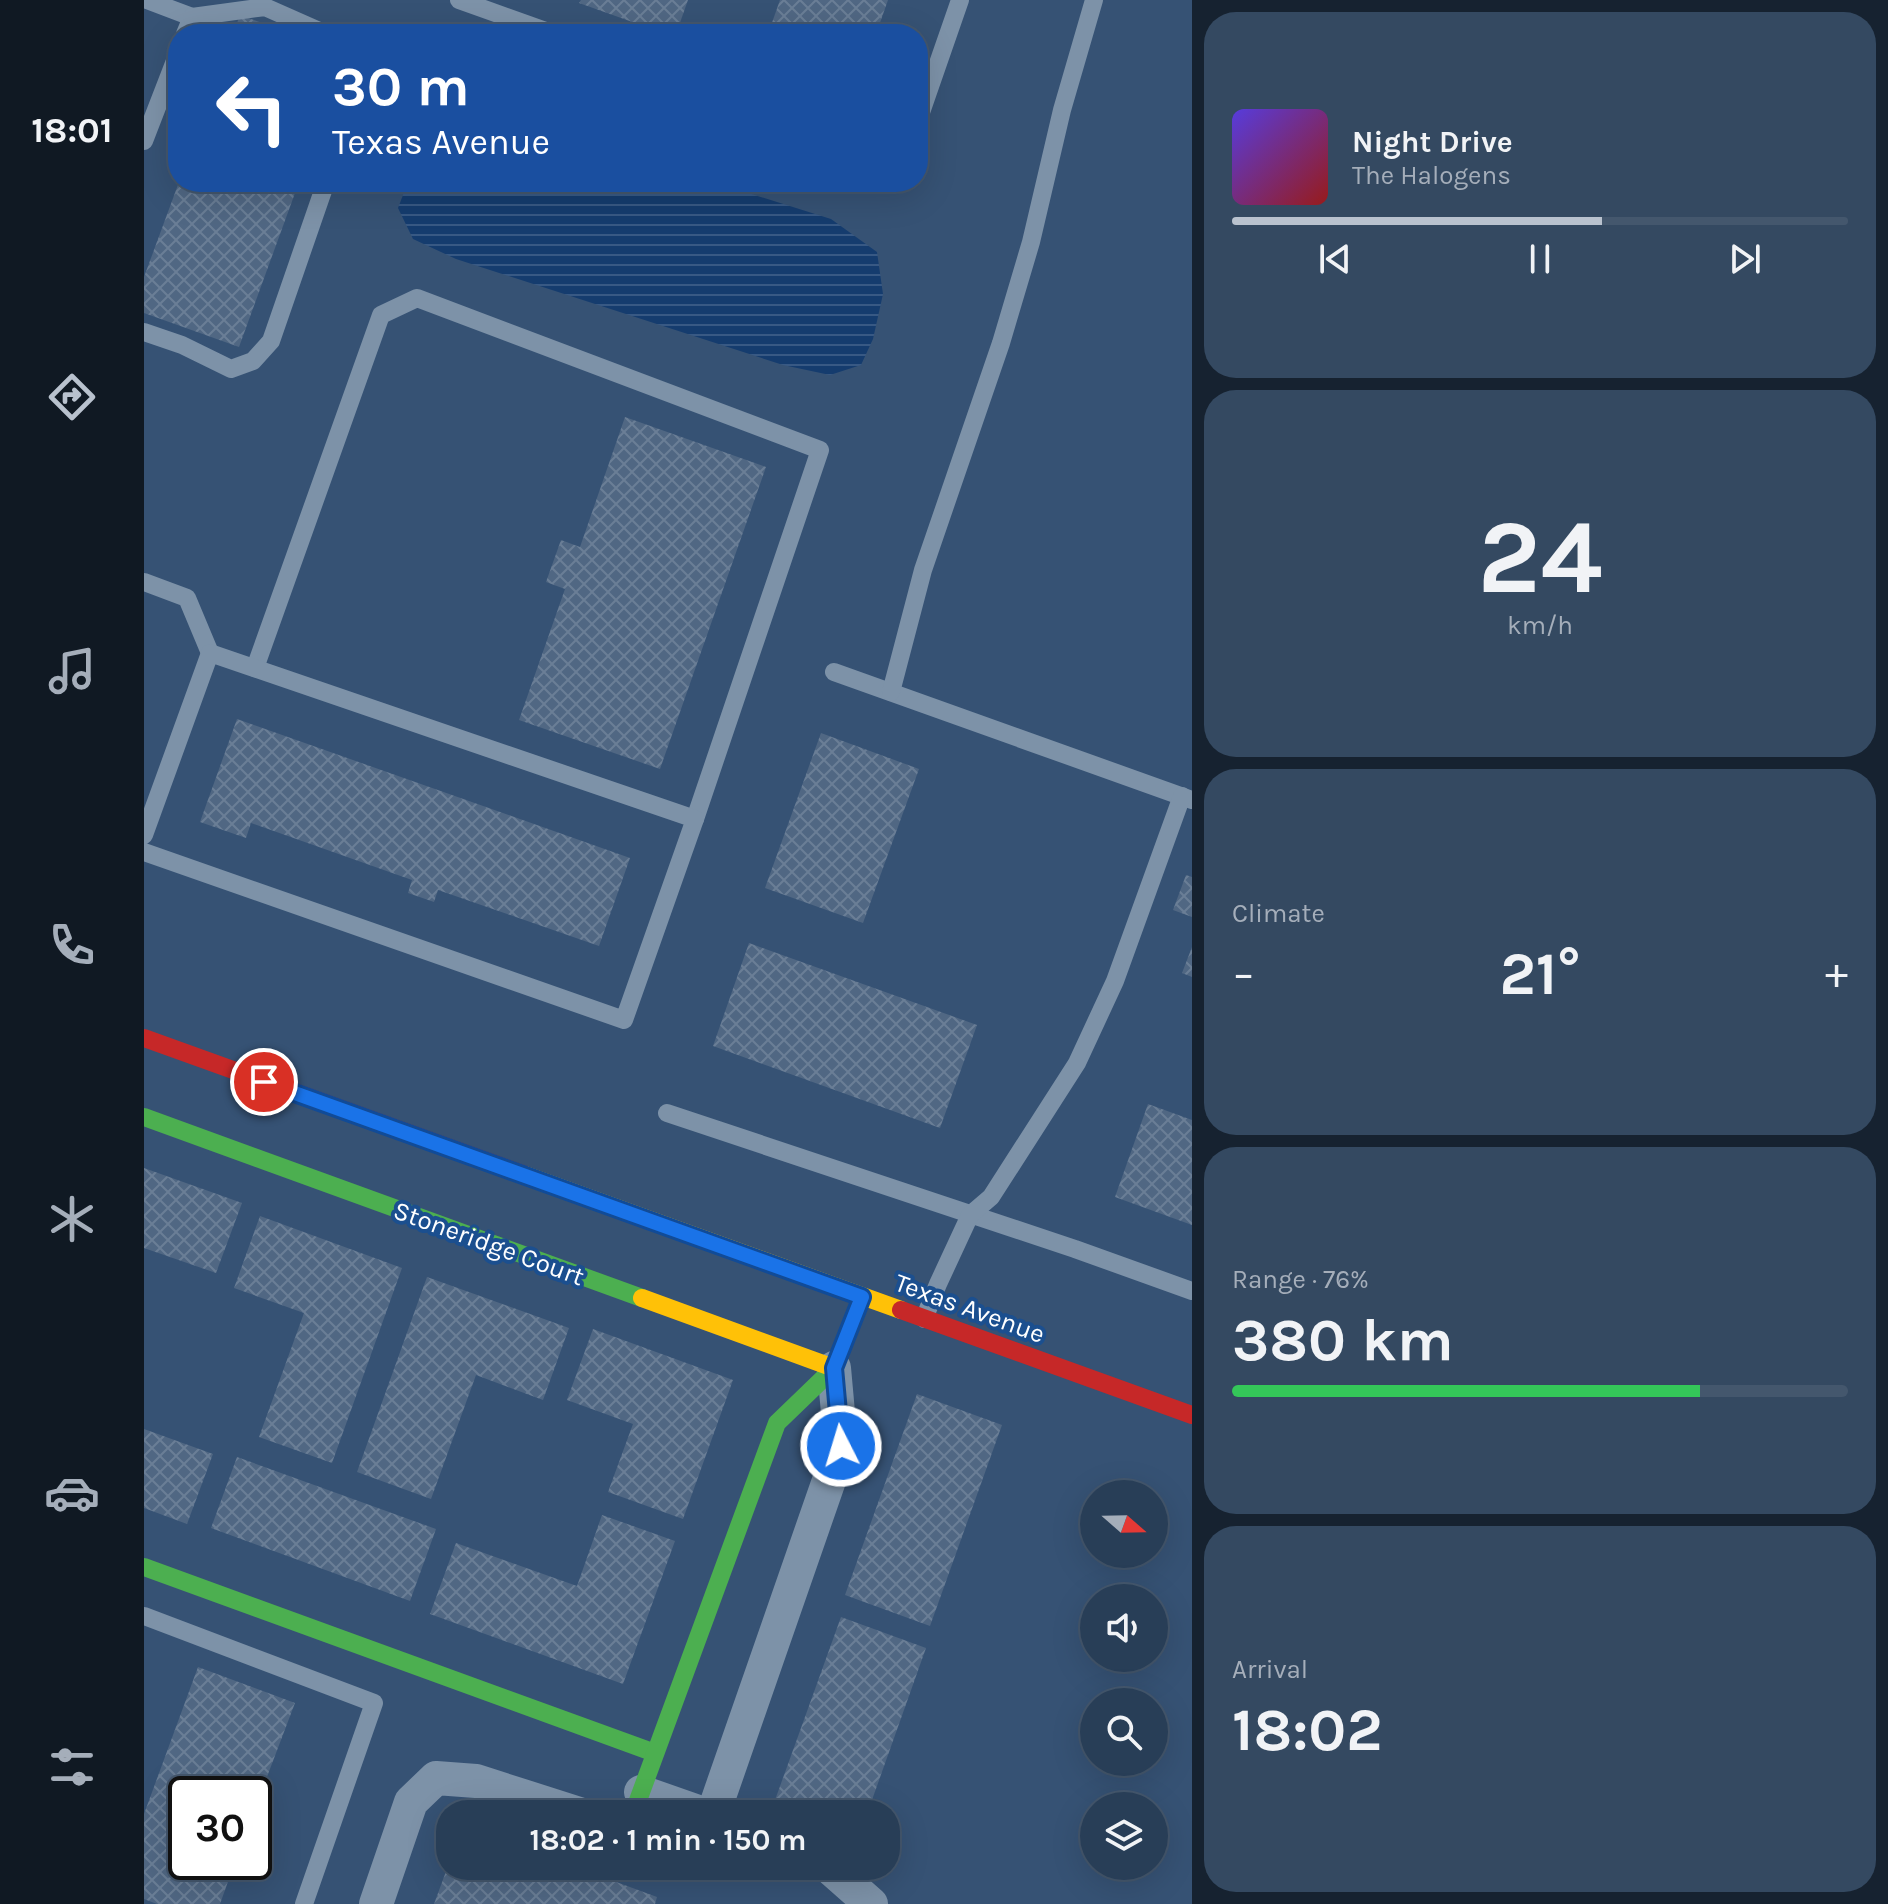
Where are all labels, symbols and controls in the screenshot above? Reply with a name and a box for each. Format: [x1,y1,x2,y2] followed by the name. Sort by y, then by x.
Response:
[332,54,470,119] text: 30 m
[200,56,304,160] icon: left
[31,109,113,151] text: 18:01
[332,121,550,163] text: Texas Avenue
[1352,124,1513,160] text: Night Drive
[1352,160,1511,191] text: The Halogens
[1313,237,1357,281] icon: previous
[1518,237,1562,281] icon: pause
[1723,237,1767,281] icon: next
[44,369,100,425] icon: directions
[1478,497,1602,618] text: 24
[1507,610,1573,641] text: km/h
[44,643,100,699] icon: music
[1232,898,1325,929] text: Climate
[44,917,100,973] icon: phone
[1500,939,1581,1009] text: 21°
[1232,948,1255,999] text: −
[1825,948,1848,999] text: +
[230,1048,298,1116] pin
[242,1060,286,1104] icon: arrive
[44,1191,100,1247] icon: climate
[389,1195,589,1292] street label: Stoneridge Court
[1232,1264,1369,1295] text: Range · 76%
[891,1267,1049,1350] street label: Texas Avenue
[1232,1305,1454,1375] text: 380 km
[799,1404,883,1488] position arrow
[44,1465,100,1521] icon: car
[1080,1480,1168,1568] north arrow
[1080,1480,1168,1880] map controls
[1080,1584,1168,1672] button: sound
[1232,1654,1308,1685] text: Arrival
[1080,1688,1168,1776] button: search
[1232,1695,1383,1765] text: 18:02
[44,1739,100,1795] icon: filters
[168,1776,272,1880] speed limit sign: 30
[1080,1792,1168,1880] button: layers
[529,1822,807,1858] text: 18:02 · 1 min · 150 m

